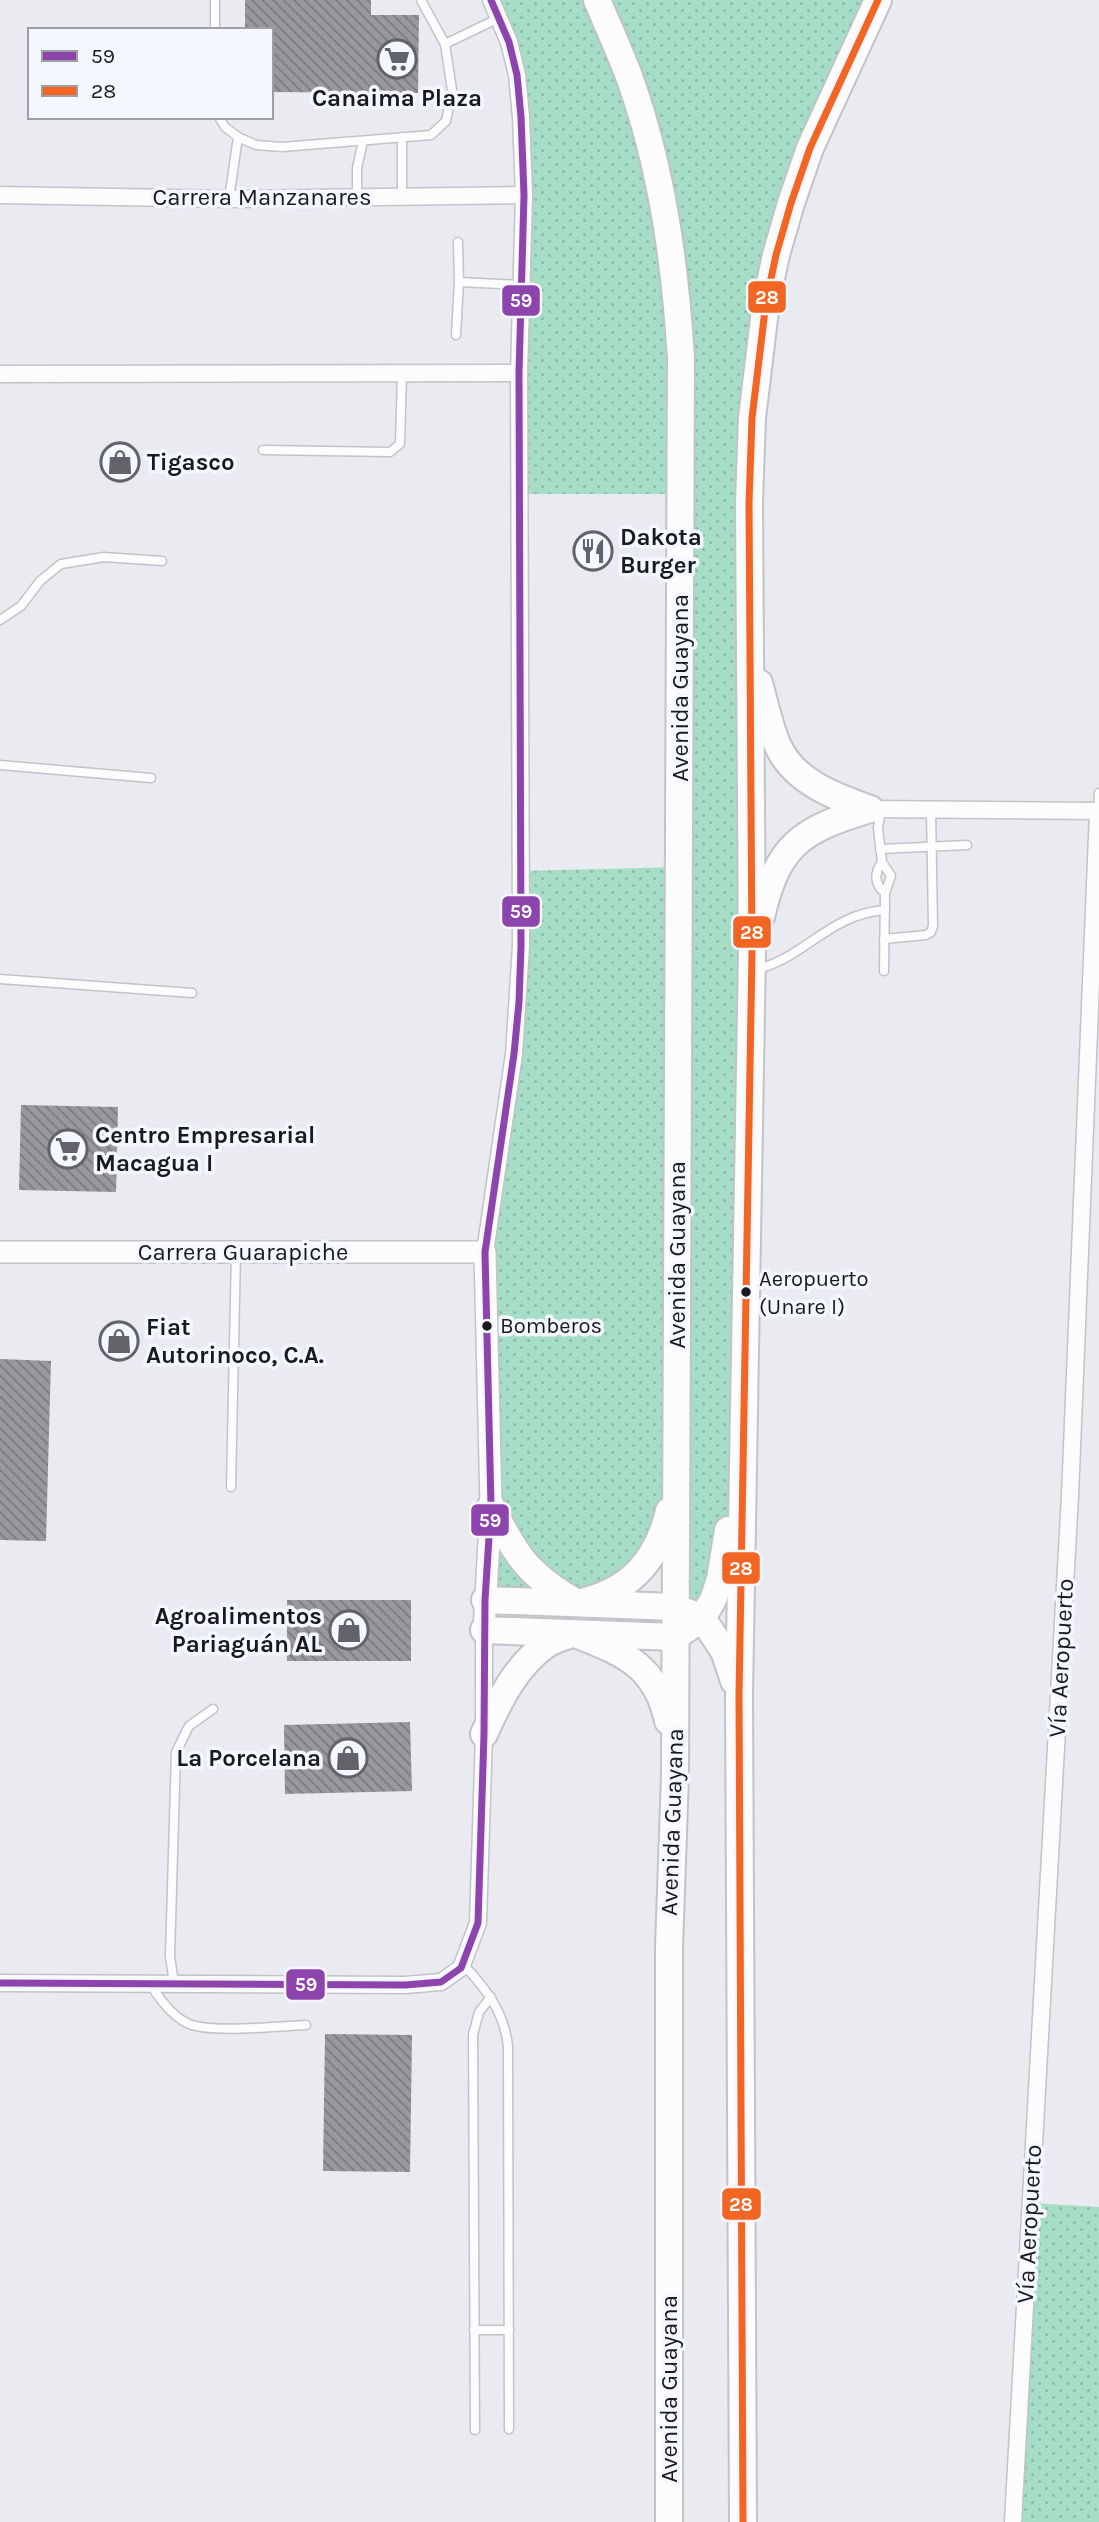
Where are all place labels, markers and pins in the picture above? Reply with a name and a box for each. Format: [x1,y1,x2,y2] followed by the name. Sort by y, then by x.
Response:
[376,38,418,80] supermarket icon: Canaima Plaza
[312,84,482,112] place label: Canaima Plaza
[99,441,141,483] shop icon: Tigasco
[147,448,235,476] place label: Tigasco
[620,523,702,579] place label: Dakota Burger
[572,530,614,572] restaurant icon: Dakota Burger
[95,1121,315,1177] place label: Centro Empresarial Macagua I
[47,1128,89,1170] supermarket icon: Centro Empresarial Macagua I
[759,1266,869,1320] place label: Aeropuerto (Unare I)
[739,1285,753,1299] marker: Aeropuerto (Unare I)
[146,1313,324,1369] place label: Fiat Autorinoco, C.A.
[500,1313,602,1339] place label: Bomberos
[480,1319,494,1333] marker: Bomberos
[98,1320,140,1362] shop icon: Fiat Autorinoco, C.A.
[155,1602,322,1658] place label: Agroalimentos Pariaguán AL
[328,1609,370,1651] shop icon: Agroalimentos Pariaguán AL
[327,1737,369,1779] shop icon: La Porcelana
[176,1744,321,1772] place label: La Porcelana

